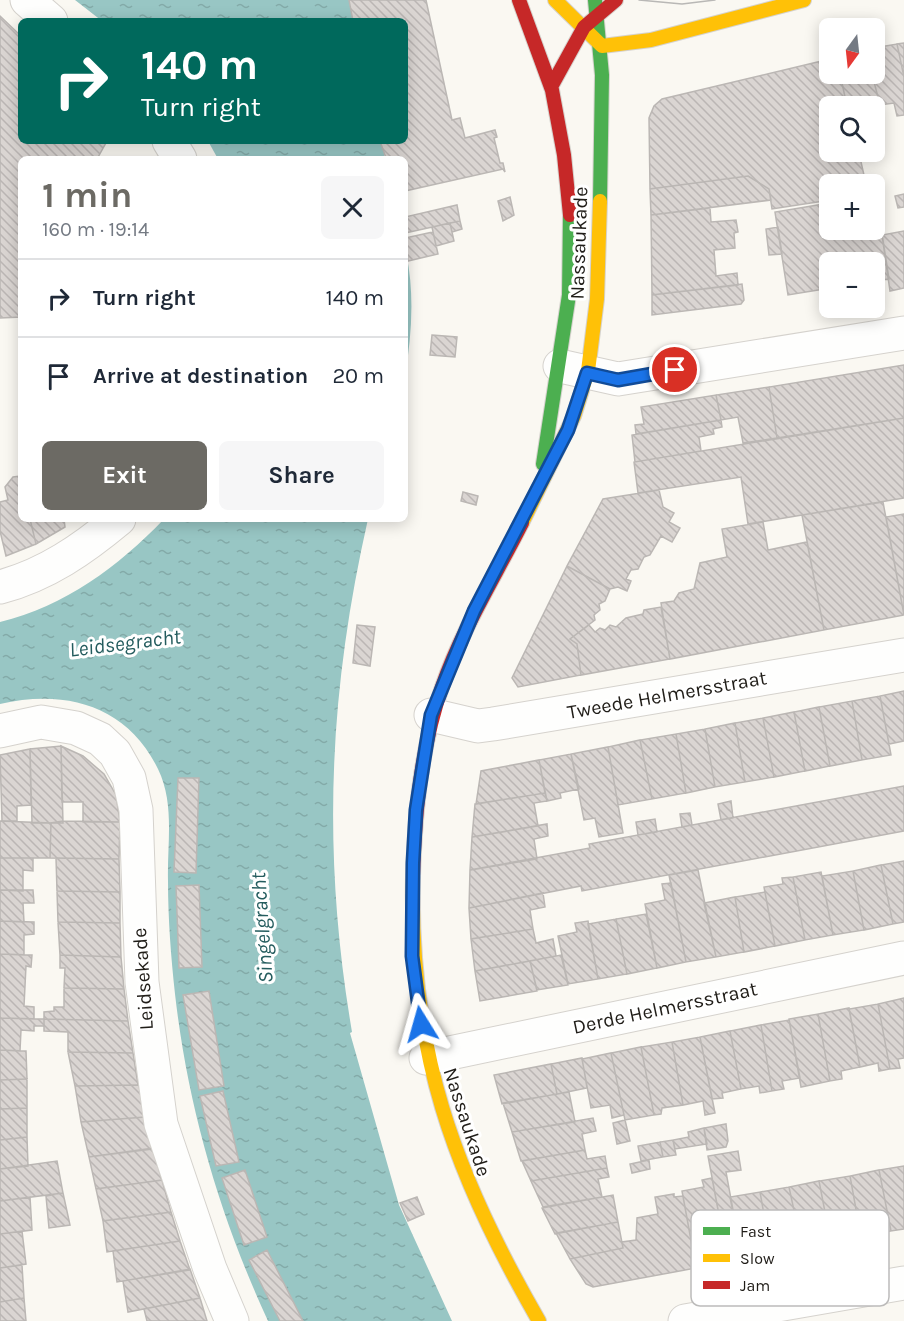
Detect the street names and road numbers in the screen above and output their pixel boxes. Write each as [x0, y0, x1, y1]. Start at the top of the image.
street label: Nassaukade [566, 186, 592, 300]
street label: Tweede Helmersstraat [565, 666, 769, 724]
street label: Leidsekade [128, 927, 158, 1031]
street label: Derde Helmersstraat [570, 977, 760, 1039]
street label: Nassaukade [439, 1065, 495, 1179]

